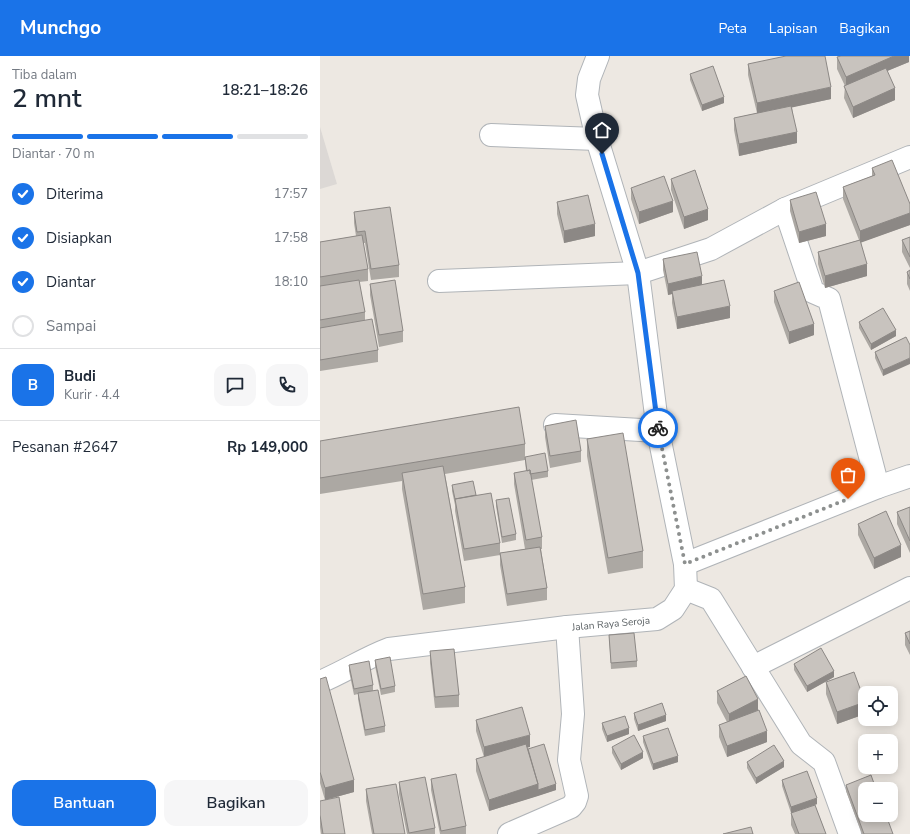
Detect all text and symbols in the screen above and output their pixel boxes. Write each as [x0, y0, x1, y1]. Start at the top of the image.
text: Munchgo [20, 15, 101, 41]
text: Peta [719, 19, 747, 38]
text: Lapisan [769, 19, 817, 38]
text: Bagikan [839, 19, 890, 38]
text: Tiba dalam [12, 66, 77, 84]
text: 18:21–18:26 [221, 80, 308, 100]
text: 2 mnt [12, 81, 81, 116]
pin [585, 113, 619, 154]
icon: home [591, 119, 613, 141]
text: Diantar · 70 m [12, 145, 95, 163]
icon: check [12, 183, 34, 205]
text: Diterima [46, 184, 103, 204]
text: 17:57 [274, 185, 308, 203]
icon: check [12, 227, 34, 249]
text: Disiapkan [46, 228, 112, 248]
text: 17:58 [274, 229, 308, 247]
icon: check [12, 271, 34, 293]
text: Diantar [46, 272, 96, 292]
text: 18:10 [274, 273, 308, 291]
text: Sampai [46, 316, 96, 336]
button: chat [214, 364, 256, 406]
button: phone [266, 364, 308, 406]
text: Budi [64, 366, 96, 386]
text: B [28, 375, 38, 395]
text: Kurir · 4.4 [64, 386, 120, 404]
courier [638, 408, 678, 448]
icon: bike [647, 417, 669, 439]
text: Pesanan #2647 [12, 437, 118, 457]
text: Rp 149,000 [227, 437, 308, 457]
pin [831, 458, 865, 499]
icon: bag [837, 464, 859, 486]
street label: Jalan Raya Seroja [570, 614, 651, 635]
map controls [858, 686, 898, 822]
button: locate [858, 686, 898, 726]
button: + [858, 734, 898, 774]
button: Bantuan [12, 780, 156, 826]
button: Bagikan [164, 780, 308, 826]
button: − [858, 782, 898, 822]

